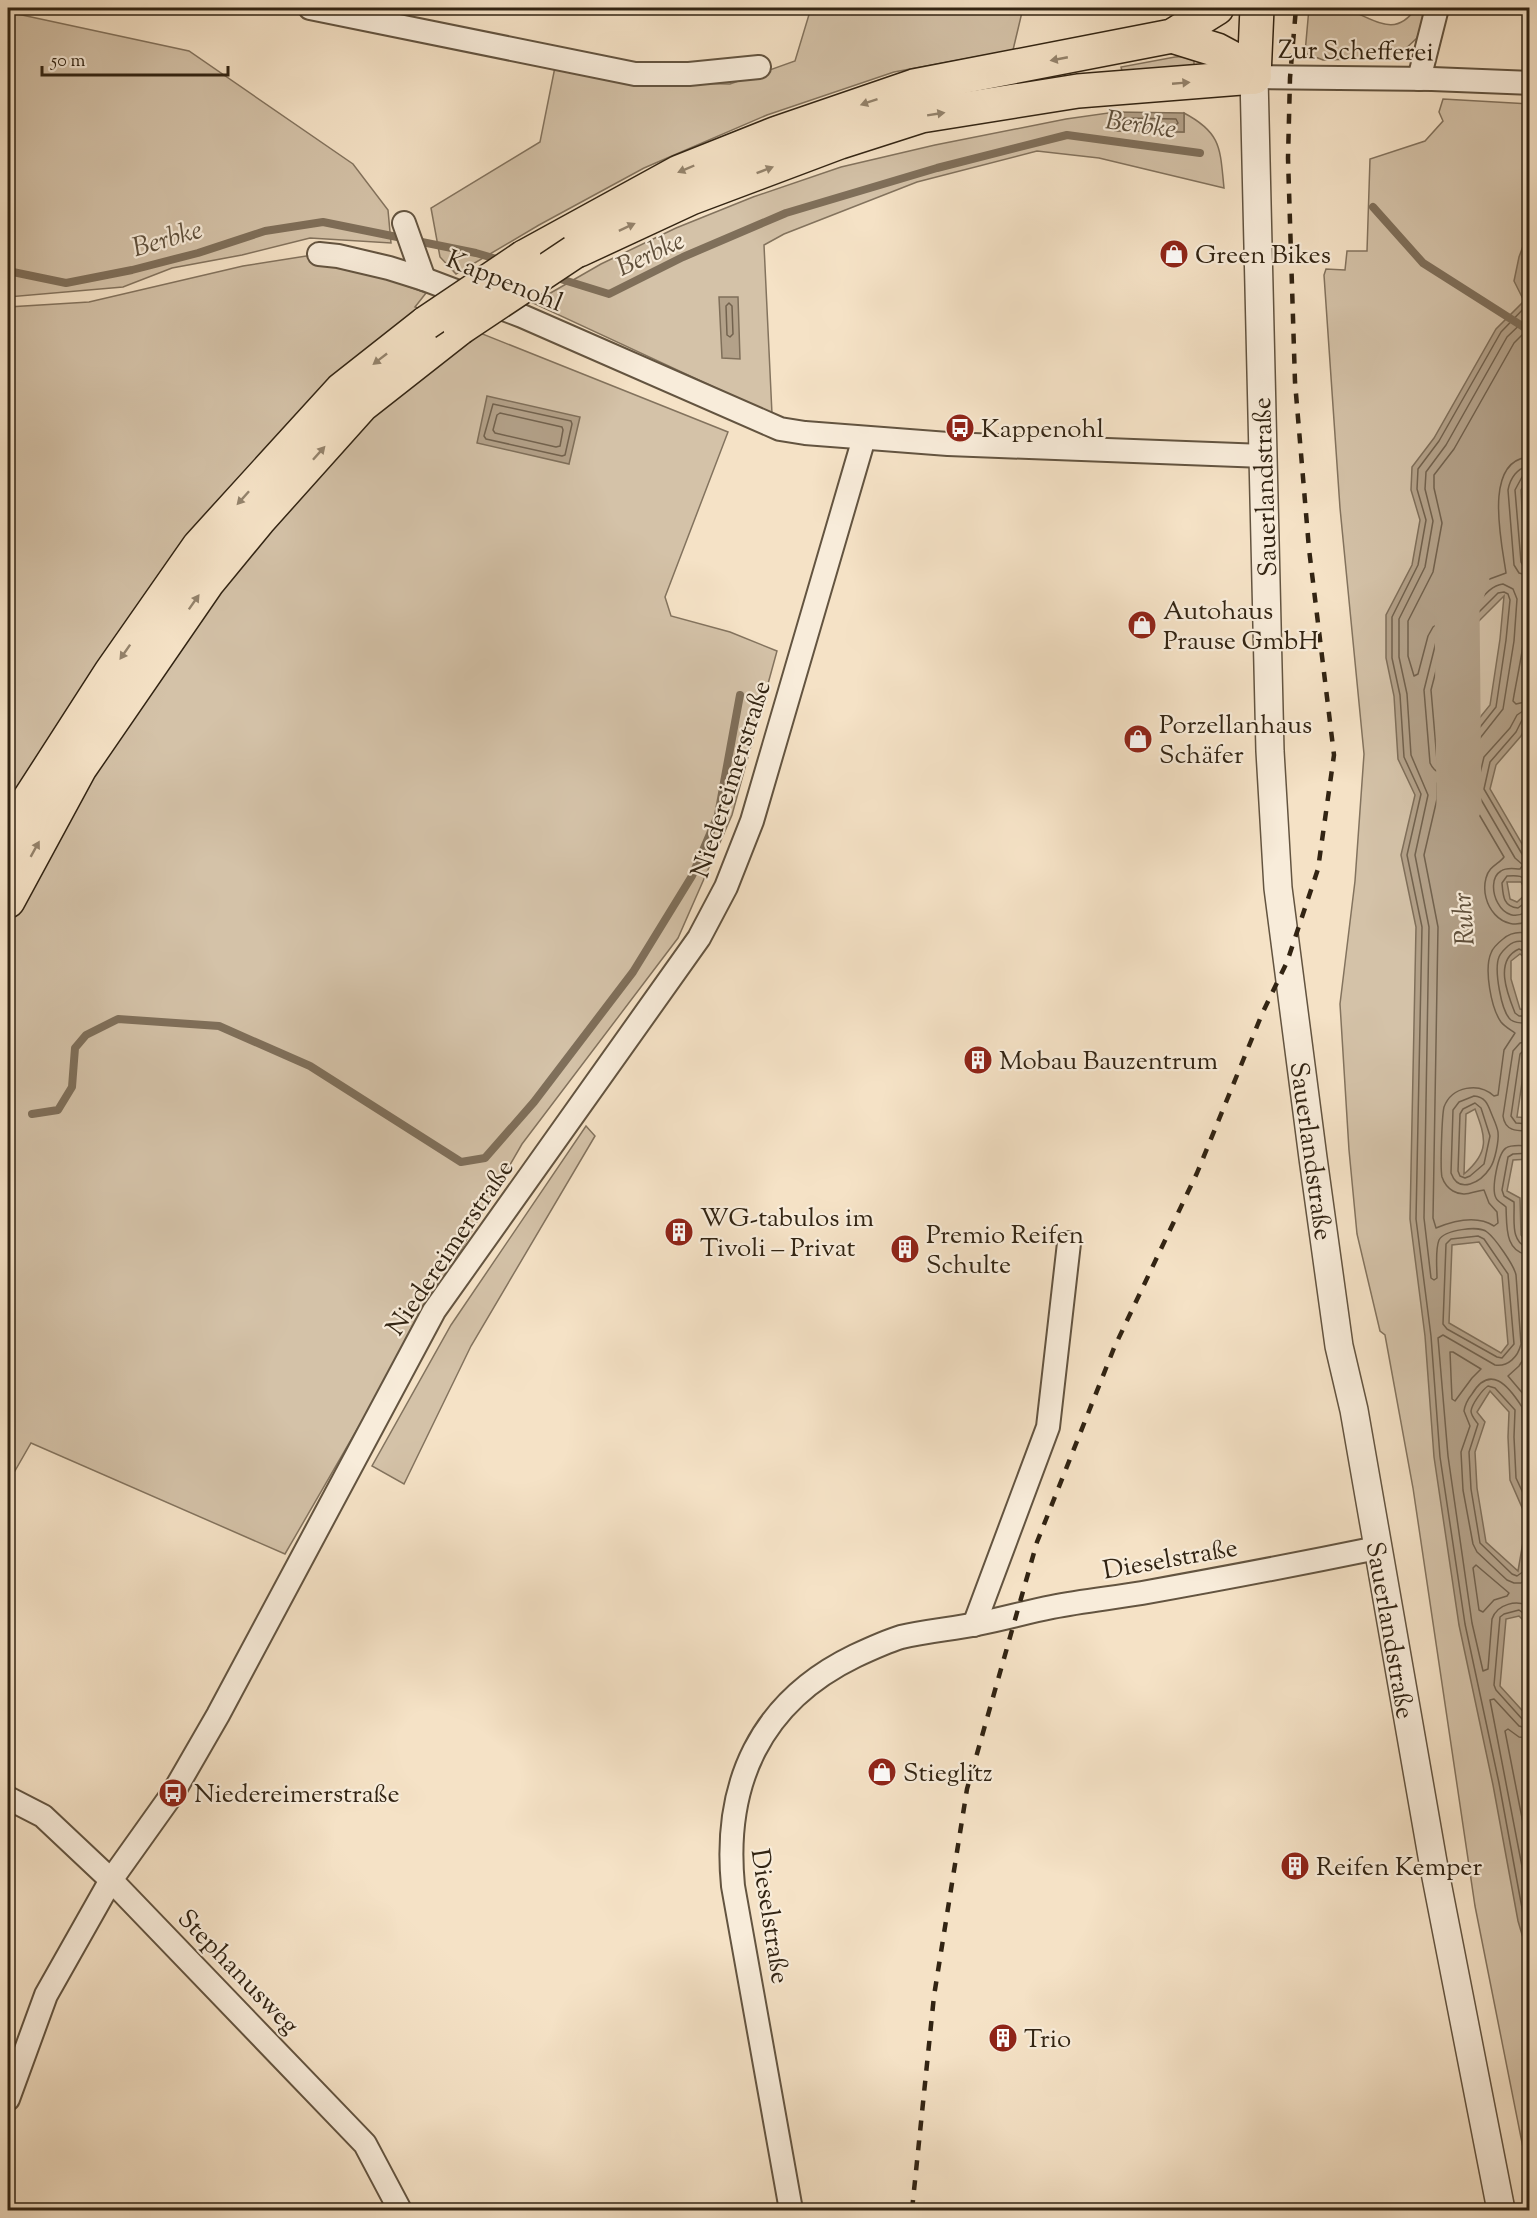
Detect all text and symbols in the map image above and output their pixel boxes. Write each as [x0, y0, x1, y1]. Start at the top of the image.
street label: Zur Schefferei [1278, 33, 1434, 72]
scale bar [42, 39, 228, 77]
text: 50 m [50, 49, 86, 75]
one-way arrow [1049, 55, 1068, 64]
one-way arrow [1171, 78, 1190, 88]
one-way arrow [860, 97, 878, 107]
water label: Berbke [1103, 102, 1179, 151]
one-way arrow [927, 109, 946, 118]
one-way arrow [677, 164, 695, 174]
one-way arrow [756, 165, 774, 174]
water label: Berbke [128, 212, 207, 269]
water label: Berbke [610, 222, 692, 288]
one-way arrow [619, 223, 636, 232]
shop icon: Green Bikes [1158, 238, 1190, 270]
place label: Green Bikes [1195, 238, 1331, 275]
street label: Kappenohl [440, 242, 568, 323]
one-way arrow [372, 353, 388, 366]
street label: Sauerlandstraße [1245, 397, 1288, 577]
bus stop icon: Kappenohl [944, 412, 976, 444]
place label: Kappenohl [981, 412, 1104, 449]
one-way arrow [312, 446, 325, 461]
one-way arrow [236, 490, 250, 505]
place label: Autohaus Prause GmbH [1163, 594, 1319, 661]
one-way arrow [188, 595, 200, 611]
shop icon: Autohaus Prause GmbH [1126, 609, 1158, 641]
one-way arrow [120, 644, 131, 660]
street label: Niedereimerstraße [683, 676, 782, 883]
place label: Porzellanhaus Schäfer [1159, 708, 1312, 775]
shop icon: Porzellanhaus Schäfer [1122, 723, 1154, 755]
one-way arrow [30, 841, 40, 858]
water label: Ruhr [1444, 890, 1487, 947]
building icon: Mobau Bauzentrum [962, 1044, 994, 1076]
place label: Mobau Bauzentrum [999, 1044, 1218, 1081]
street label: Sauerlandstraße [1279, 1060, 1340, 1243]
street label: Niedereimerstraße [378, 1153, 524, 1344]
place label: WG-tabulos im Tivoli – Privat [700, 1201, 874, 1268]
building icon: WG-tabulos im Tivoli – Privat [663, 1216, 695, 1248]
place label: Premio Reifen Schulte [926, 1218, 1084, 1285]
building icon: Premio Reifen Schulte [889, 1233, 921, 1265]
street label: Dieselstraße [1100, 1530, 1241, 1590]
street label: Sauerlandstraße [1355, 1539, 1422, 1722]
shop icon: Stieglitz [866, 1756, 898, 1788]
place label: Stieglitz [903, 1756, 993, 1793]
bus stop icon: Niedereimerstraße [157, 1777, 189, 1809]
place label: Niedereimerstraße [194, 1777, 400, 1814]
street label: Dieselstraße [740, 1846, 797, 1986]
building icon: Reifen Kemper [1279, 1850, 1311, 1882]
place label: Reifen Kemper [1316, 1850, 1482, 1887]
street label: Stephanusweg [168, 1902, 307, 2044]
building icon: Trio [987, 2022, 1019, 2054]
place label: Trio [1024, 2022, 1071, 2059]

